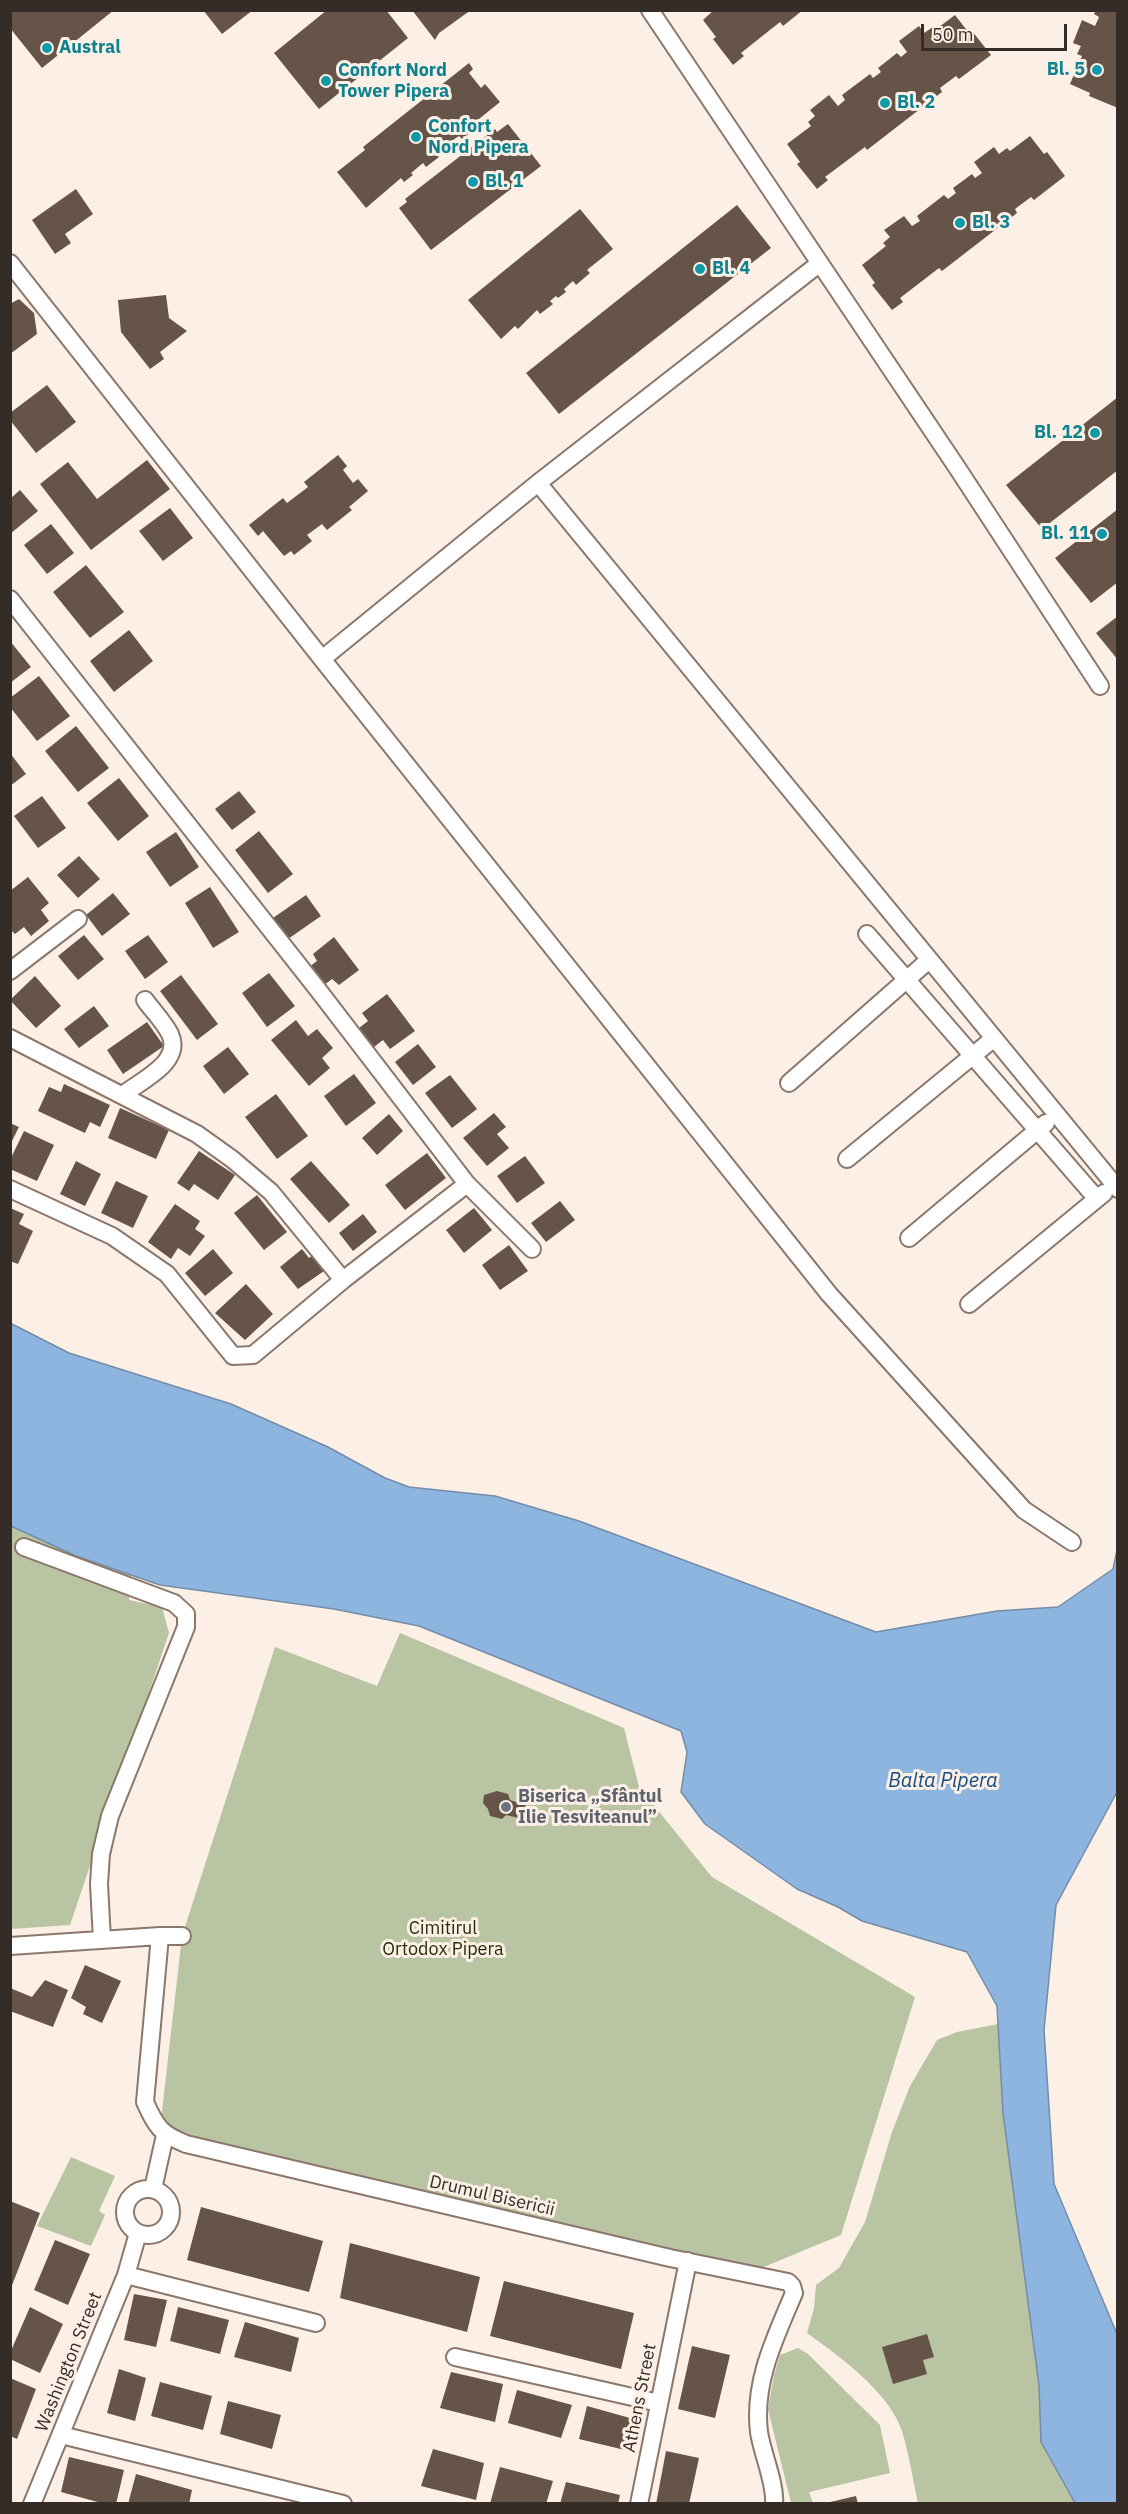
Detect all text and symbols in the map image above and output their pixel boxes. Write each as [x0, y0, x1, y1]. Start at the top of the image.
scale bar [924, 12, 1070, 50]
text: 50 m [932, 23, 974, 46]
place label: Austral [59, 37, 121, 59]
marker: Austral [40, 41, 54, 55]
place label: Bl. 5 [1047, 59, 1085, 81]
place label: Confort Nord Tower Pipera [338, 60, 449, 103]
marker: Bl. 5 [1090, 63, 1104, 77]
marker: Confort Nord Tower Pipera [319, 74, 333, 88]
place label: Bl. 2 [897, 92, 935, 114]
marker: Bl. 2 [878, 96, 892, 110]
place label: Confort Nord Pipera [428, 116, 529, 158]
marker: Confort Nord Pipera [409, 130, 423, 144]
place label: Bl. 1 [485, 171, 523, 193]
marker: Bl. 1 [466, 175, 480, 189]
place label: Bl. 3 [972, 212, 1010, 234]
marker: Bl. 3 [953, 216, 967, 230]
place label: Bl. 4 [712, 258, 750, 280]
marker: Bl. 4 [693, 262, 707, 276]
place label: Bl. 12 [1034, 422, 1083, 444]
marker: Bl. 12 [1088, 426, 1102, 440]
place label: Bl. 11 [1041, 523, 1090, 545]
marker: Bl. 11 [1095, 527, 1109, 541]
water label: Balta Pipera [888, 1769, 998, 1793]
place label: Biserica „Sfântul Ilie Tesviteanul” [518, 1786, 662, 1828]
marker: Biserica „Sfântul Ilie Tesviteanul” [499, 1800, 513, 1814]
park label: Cimitirul Ortodox Pipera [382, 1918, 504, 1960]
street label: Drumul Bisericii [427, 2171, 557, 2221]
street label: Washington Street [31, 2289, 107, 2435]
street label: Athens Street [619, 2342, 661, 2454]

